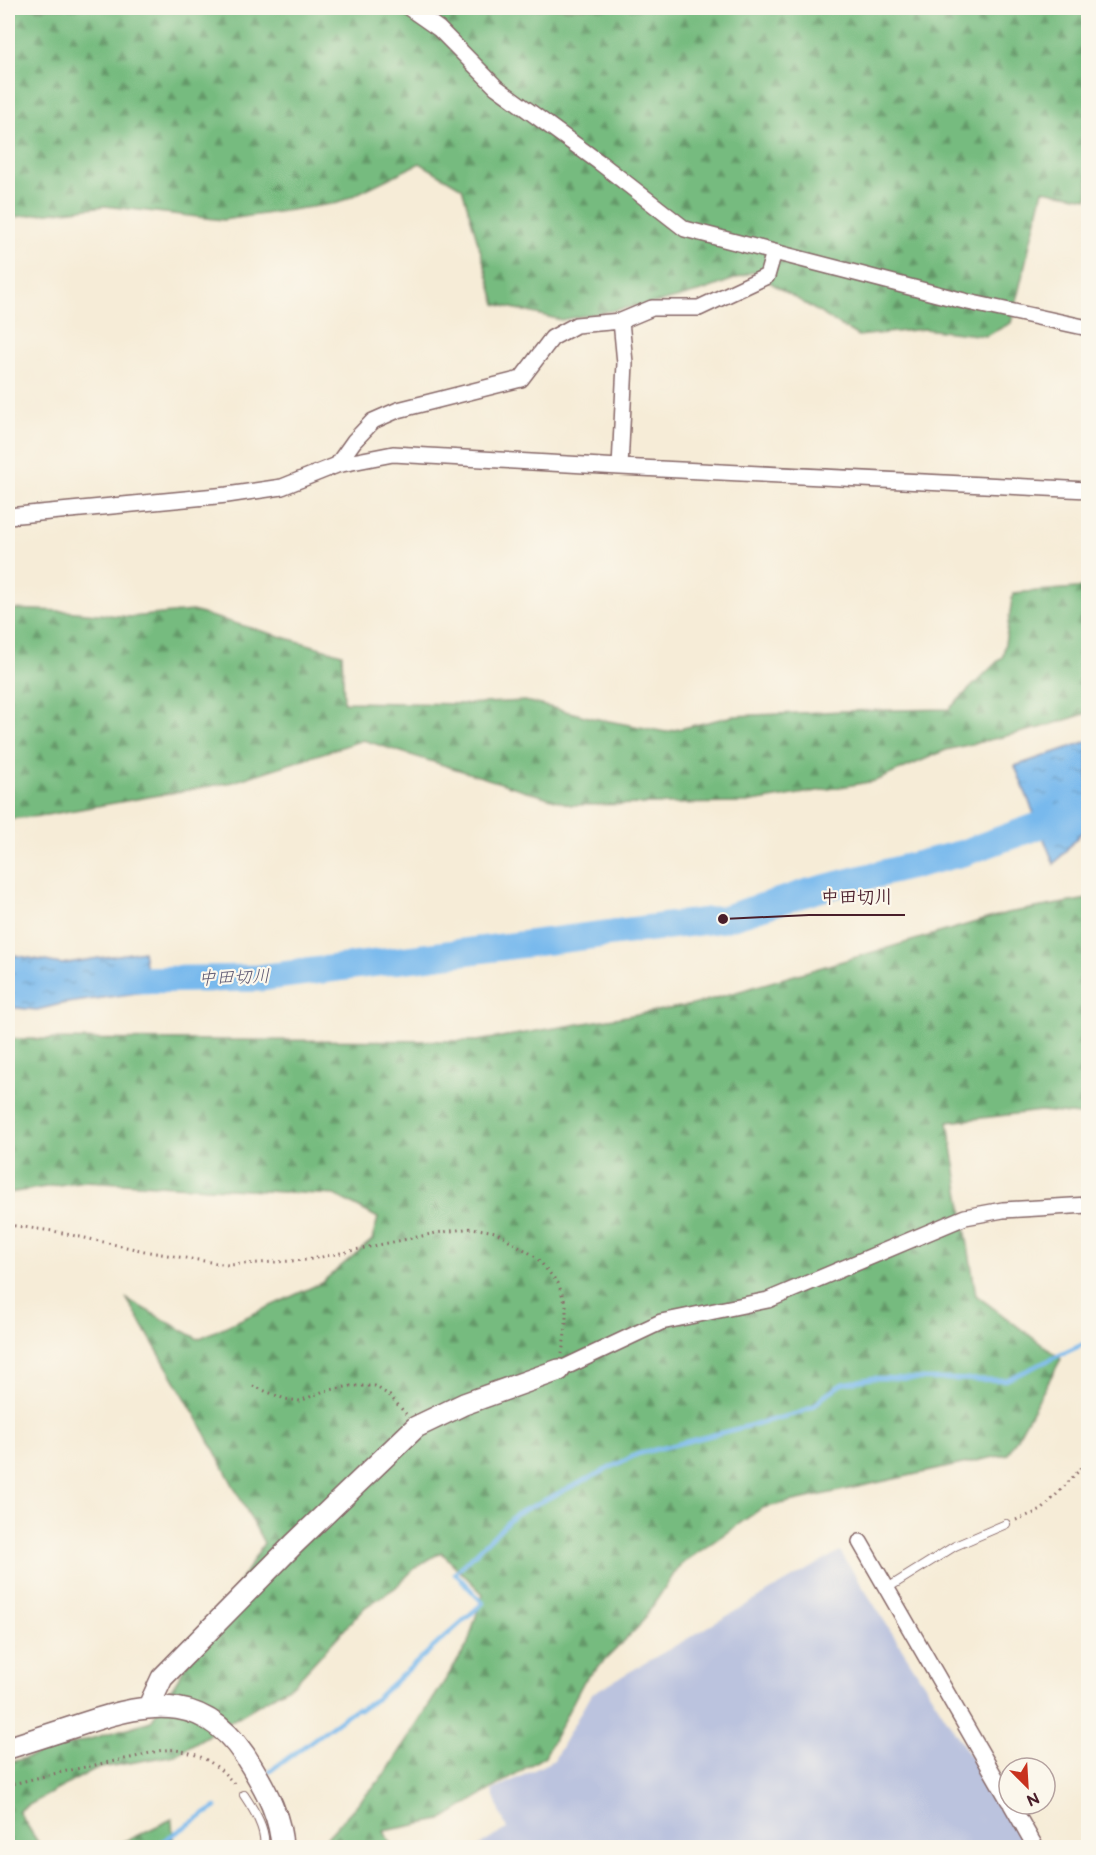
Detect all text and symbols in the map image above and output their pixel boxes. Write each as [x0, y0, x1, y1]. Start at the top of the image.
callout: 中田切川 [809, 879, 905, 915]
text: 中田切川 [821, 887, 893, 908]
water label: 中田切川 [198, 966, 270, 989]
north arrow [997, 1756, 1057, 1816]
text: N [1023, 1787, 1042, 1809]

